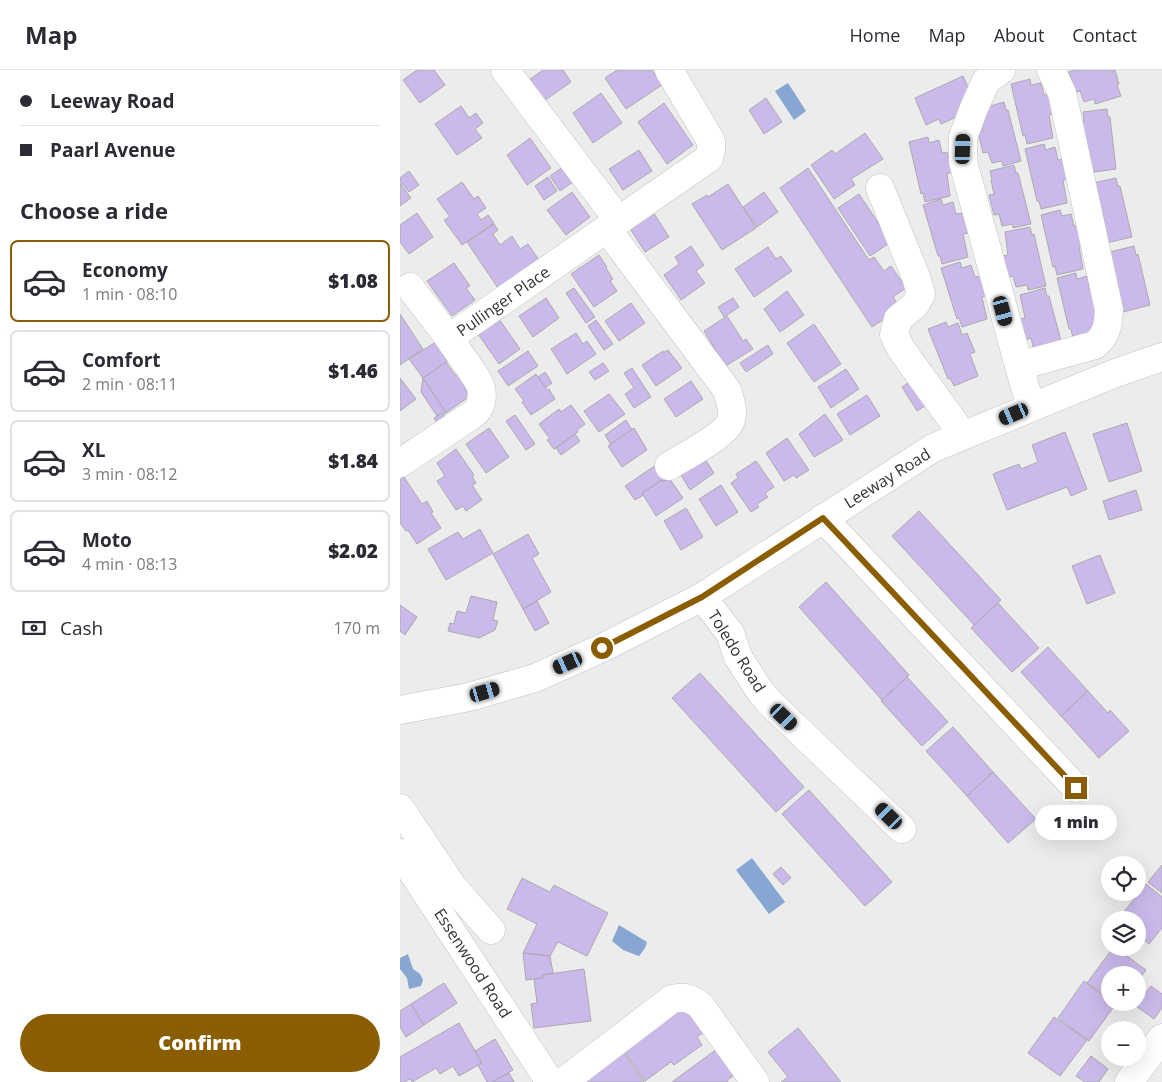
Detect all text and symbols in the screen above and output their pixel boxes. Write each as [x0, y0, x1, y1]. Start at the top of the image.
text: Map [25, 18, 77, 51]
text: Home [850, 23, 900, 47]
text: Map [928, 23, 966, 47]
text: About [994, 23, 1044, 47]
text: Contact [1072, 23, 1137, 47]
text: Leeway Road [50, 88, 174, 114]
car [954, 134, 971, 164]
text: Paarl Avenue [50, 137, 176, 163]
text: Choose a ride [20, 195, 168, 225]
text: Economy [82, 257, 168, 283]
icon: car [22, 259, 67, 304]
street label: Pullinger Place [452, 261, 554, 341]
text: $1.08 [328, 268, 378, 294]
text: 1 min · 08:10 [82, 283, 177, 305]
car [991, 295, 1014, 327]
text: Comfort [82, 347, 161, 373]
icon: car [22, 349, 67, 394]
text: $1.46 [328, 358, 378, 384]
text: 2 min · 08:11 [82, 373, 177, 395]
car [997, 401, 1030, 427]
text: XL [82, 437, 105, 463]
icon: car [22, 439, 67, 484]
street label: Leeway Road [840, 443, 934, 513]
text: $1.84 [328, 448, 378, 474]
text: 3 min · 08:12 [82, 463, 177, 485]
text: Moto [82, 527, 132, 553]
icon: car [22, 529, 67, 574]
text: $2.02 [328, 538, 378, 564]
text: 4 min · 08:13 [82, 553, 177, 575]
street label: Toledo Road [703, 606, 771, 696]
icon: cash [20, 614, 48, 642]
text: Cash [60, 615, 103, 641]
text: 170 m [334, 617, 380, 639]
route start [591, 637, 613, 659]
car [551, 650, 584, 676]
car [468, 681, 501, 703]
car [768, 701, 800, 733]
route end [1065, 777, 1087, 799]
car [873, 800, 905, 832]
callout: 1 min [1035, 806, 1117, 840]
text: 1 min [1053, 811, 1099, 833]
map controls [1101, 856, 1146, 1066]
button: locate [1101, 856, 1146, 901]
street label: Essenwood Road [429, 904, 517, 1022]
button: layers [1101, 911, 1146, 956]
button: + [1101, 966, 1146, 1011]
button: Confirm [20, 1014, 380, 1072]
button: − [1101, 1021, 1146, 1066]

